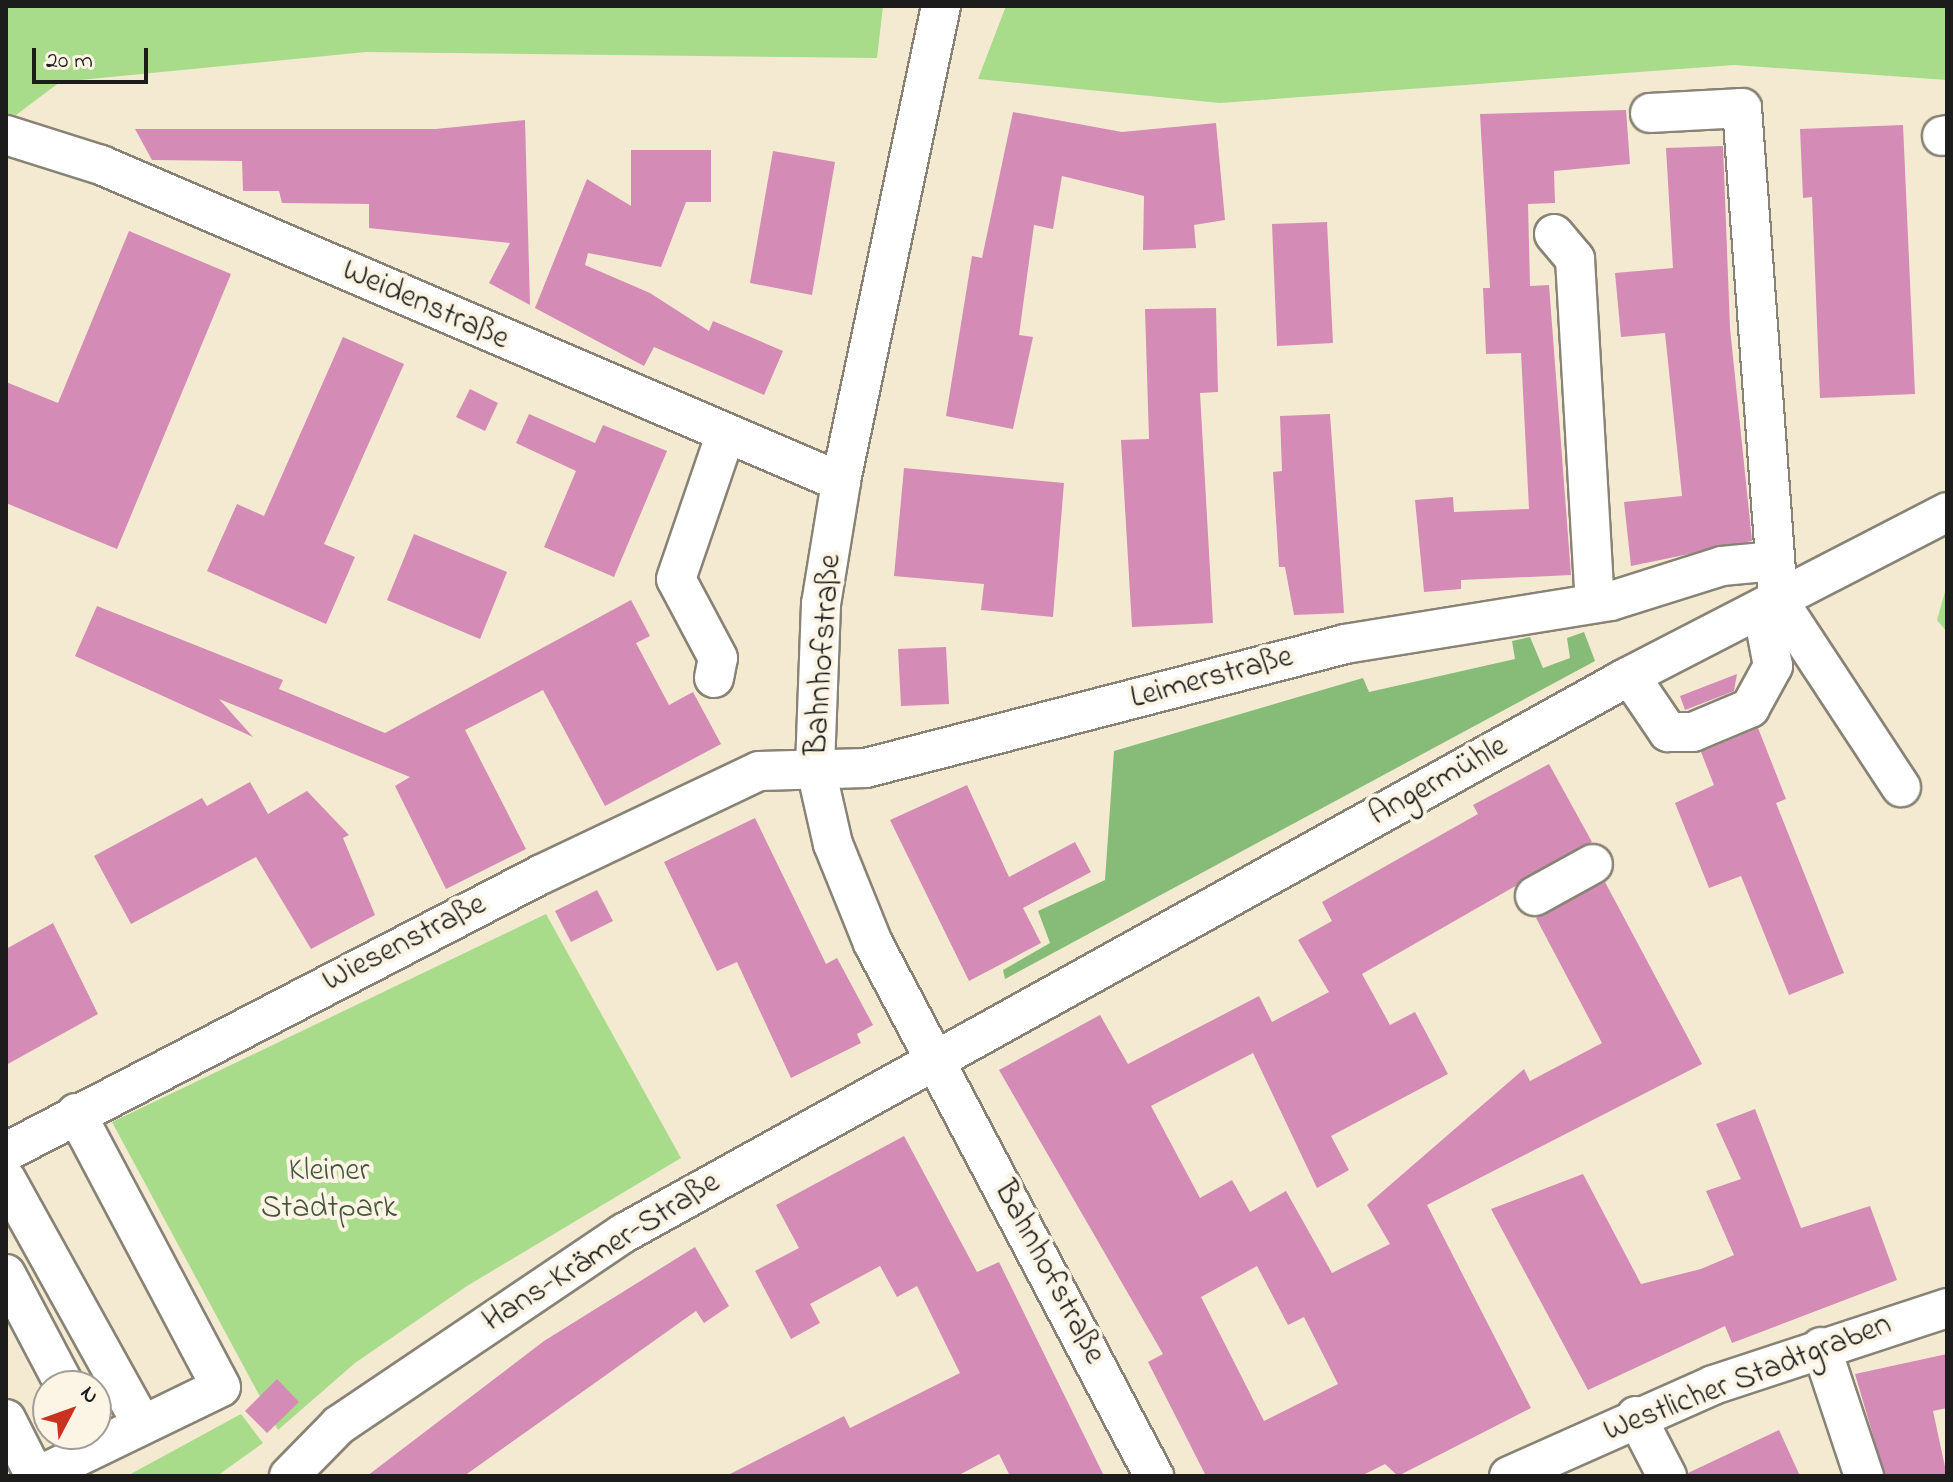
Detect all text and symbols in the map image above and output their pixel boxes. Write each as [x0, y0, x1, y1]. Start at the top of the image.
scale bar [36, 32, 152, 82]
text: 20 m [46, 44, 93, 79]
street label: Weidenstraße [336, 252, 514, 360]
street label: Bahnhofstraße [799, 553, 851, 757]
street label: Leimerstraße [1127, 639, 1297, 719]
street label: Angermühle [1363, 728, 1515, 836]
street label: Wiesenstraße [317, 886, 493, 1002]
park label: Kleiner Stadtpark [261, 1154, 397, 1229]
street label: Hans-Krämer-Straße [476, 1165, 728, 1341]
street label: Bahnhofstraße [984, 1175, 1112, 1371]
street label: Westlicher Stadtgraben [1599, 1306, 1897, 1452]
north arrow [32, 1370, 112, 1450]
text: N [72, 1379, 106, 1412]

